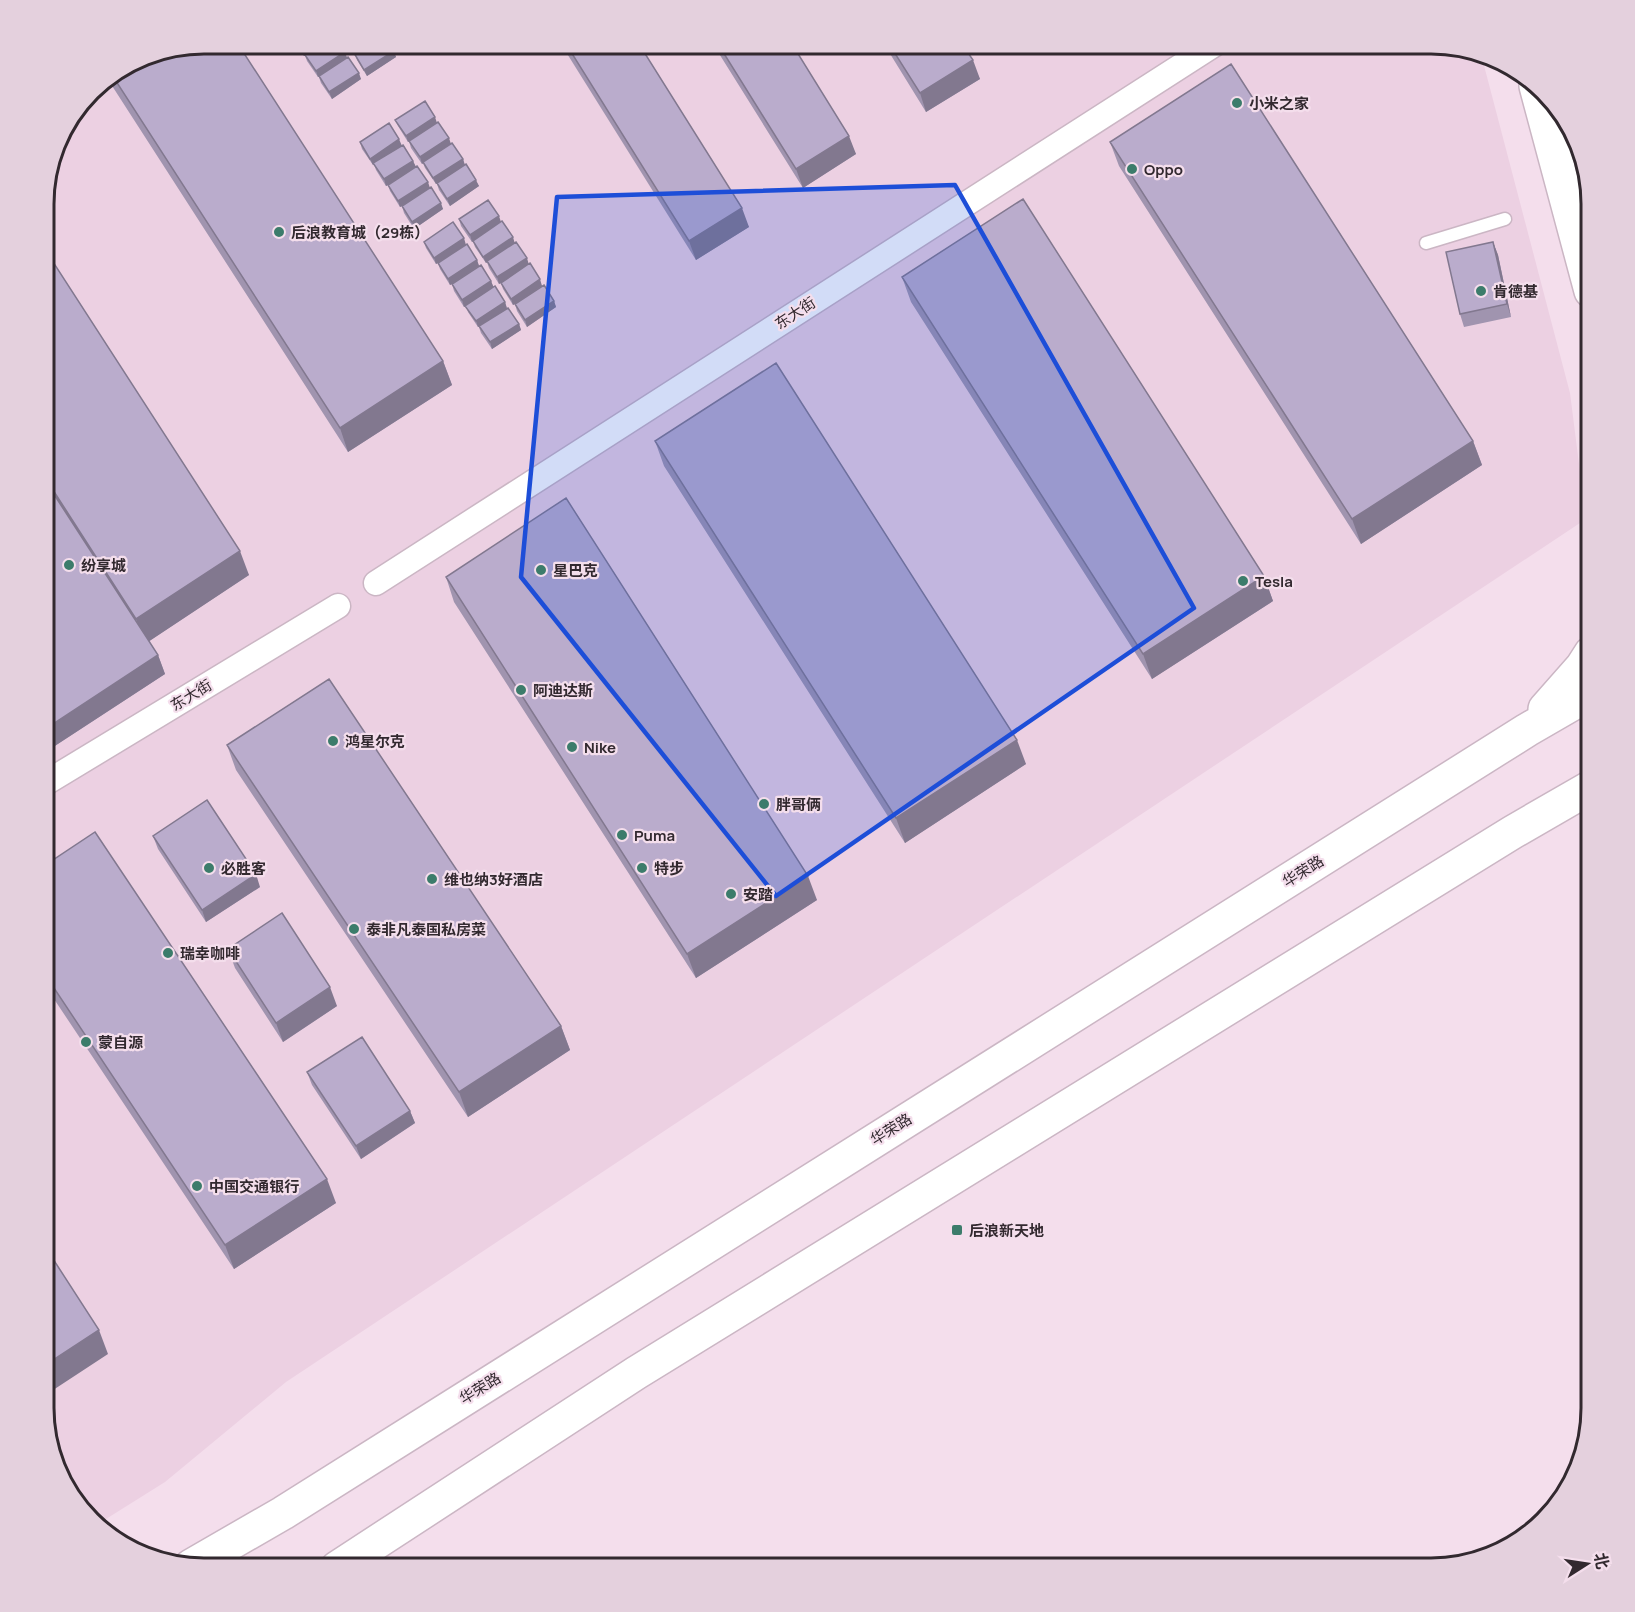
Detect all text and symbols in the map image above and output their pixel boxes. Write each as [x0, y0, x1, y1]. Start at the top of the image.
place label: 小米之家 [1249, 93, 1309, 114]
marker: 小米之家 [1230, 96, 1244, 110]
place label: Oppo [1144, 159, 1183, 180]
marker: Oppo [1125, 162, 1139, 176]
place label: 后浪教育城（29栋） [291, 222, 429, 243]
marker: 后浪教育城（29栋） [272, 225, 286, 239]
place label: 肯德基 [1493, 281, 1538, 302]
marker: 肯德基 [1474, 284, 1488, 298]
street label: 东大街 [770, 292, 820, 334]
place label: 纷享城 [81, 555, 126, 576]
marker: 纷享城 [62, 558, 76, 572]
place label: 星巴克 [553, 560, 598, 581]
marker: 星巴克 [534, 563, 548, 577]
place label: Tesla [1255, 571, 1293, 592]
marker: Tesla [1236, 574, 1250, 588]
street label: 东大街 [166, 674, 216, 716]
place label: 阿迪达斯 [533, 680, 593, 701]
marker: 阿迪达斯 [514, 683, 528, 697]
place label: 鸿星尔克 [345, 731, 405, 752]
marker: 鸿星尔克 [326, 734, 340, 748]
place label: Nike [584, 737, 616, 758]
marker: Nike [565, 740, 579, 754]
place label: 胖哥俩 [776, 794, 821, 815]
marker: 胖哥俩 [757, 797, 771, 811]
place label: Puma [634, 825, 675, 846]
marker: Puma [615, 828, 629, 842]
street label: 华荣路 [1278, 850, 1328, 892]
place label: 必胜客 [221, 858, 266, 879]
place label: 特步 [654, 858, 684, 879]
marker: 必胜客 [202, 861, 216, 875]
marker: 特步 [635, 861, 649, 875]
place label: 维也纳3好酒店 [444, 869, 543, 890]
marker: 维也纳3好酒店 [425, 872, 439, 886]
place label: 安踏 [743, 884, 773, 905]
marker: 安踏 [724, 887, 738, 901]
place label: 泰非凡泰国私房菜 [366, 919, 486, 940]
marker: 泰非凡泰国私房菜 [347, 922, 361, 936]
place label: 瑞幸咖啡 [180, 943, 240, 964]
marker: 瑞幸咖啡 [161, 946, 175, 960]
place label: 蒙自源 [98, 1032, 143, 1053]
marker: 蒙自源 [79, 1035, 93, 1049]
street label: 华荣路 [866, 1108, 916, 1150]
place label: 中国交通银行 [209, 1176, 299, 1197]
marker: 中国交通银行 [190, 1179, 204, 1193]
place label: 后浪新天地 [969, 1220, 1044, 1241]
marker: 后浪新天地 [950, 1223, 964, 1237]
street label: 华荣路 [455, 1367, 505, 1409]
north arrow [1557, 1534, 1617, 1594]
text: 北 [1589, 1551, 1614, 1571]

